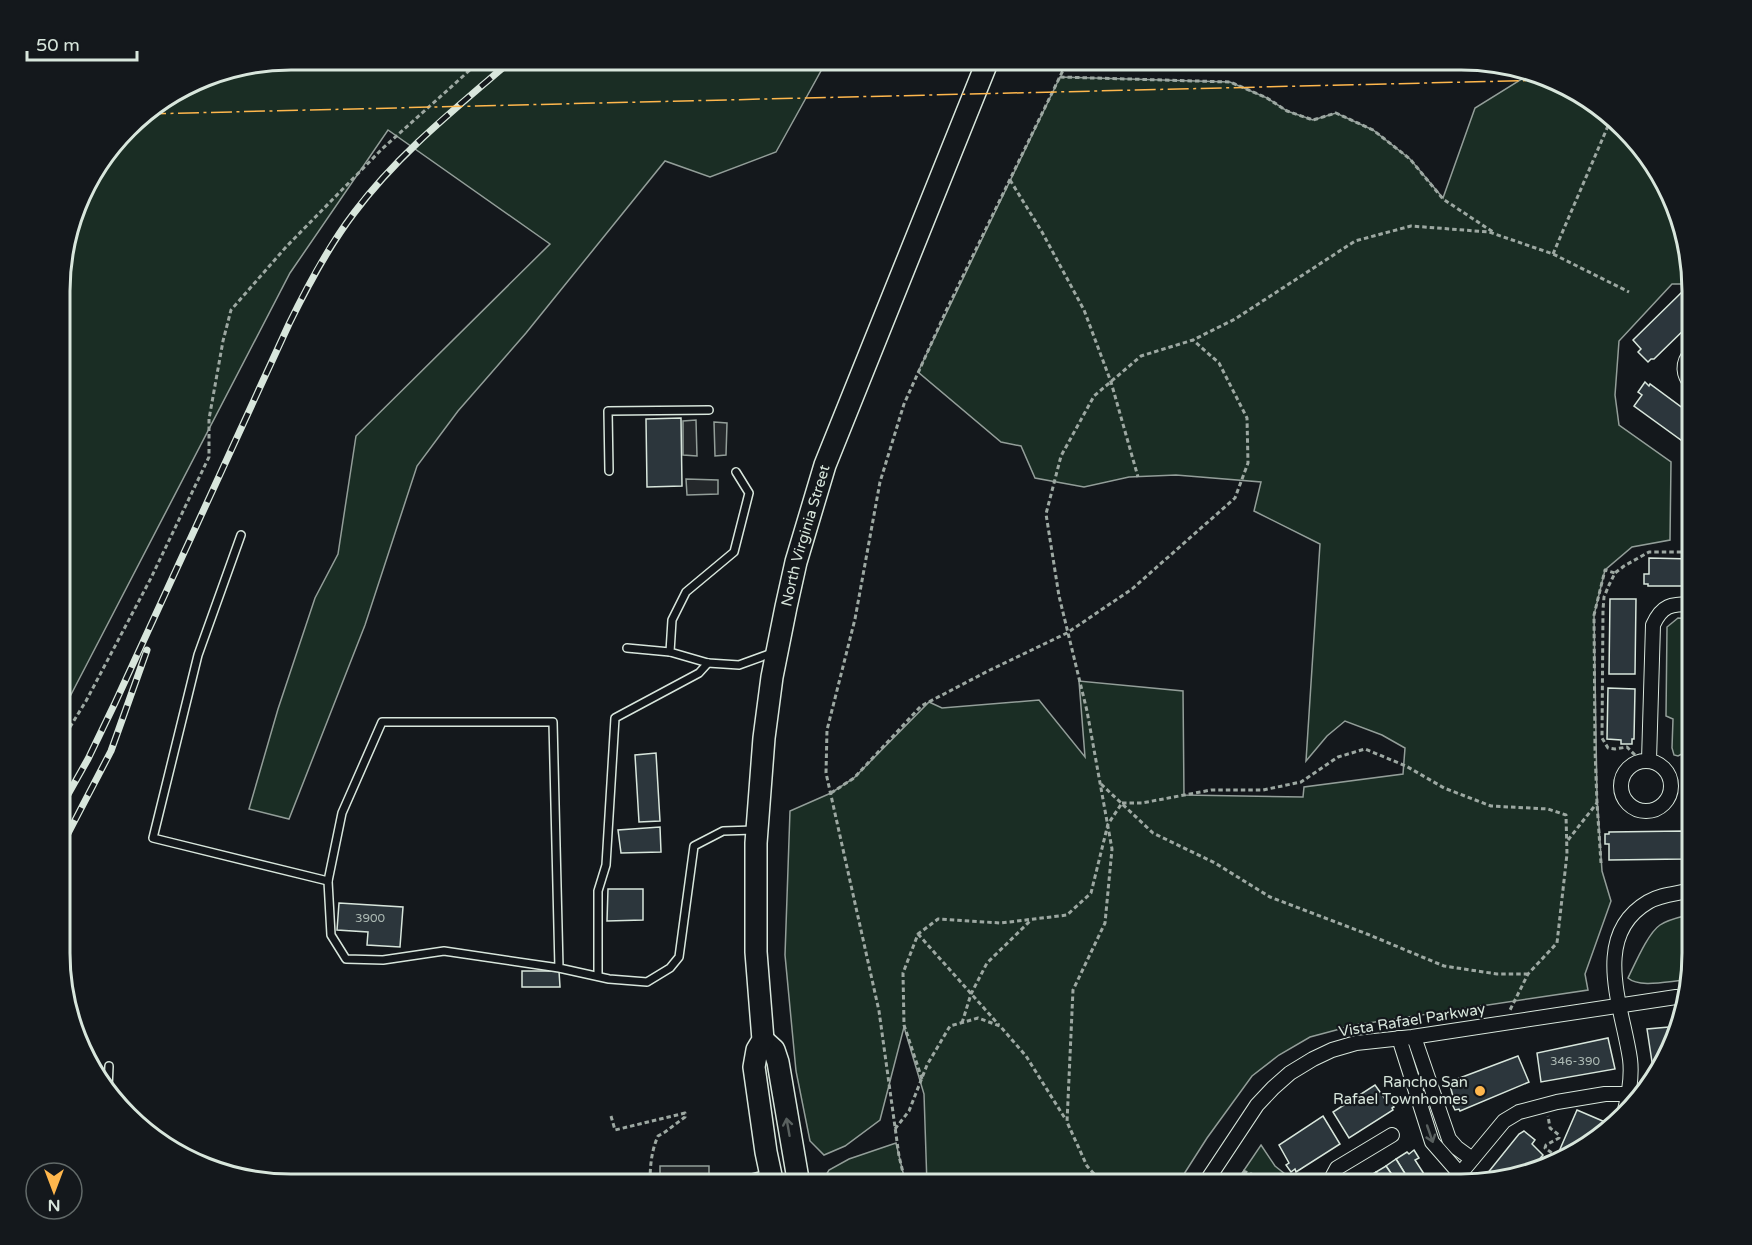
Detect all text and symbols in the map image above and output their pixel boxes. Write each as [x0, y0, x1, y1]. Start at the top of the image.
scale bar [27, 24, 136, 62]
text: 50 m [36, 34, 80, 56]
street label: North Virginia Street [777, 462, 834, 608]
house number: 3900 [355, 911, 386, 925]
street label: Vista Rafael Parkway [1337, 1000, 1487, 1040]
house number: 346-390 [1550, 1054, 1601, 1068]
place label: Rancho San Rafael Townhomes [1333, 1073, 1468, 1108]
marker: Rancho San Rafael Townhomes [1473, 1084, 1487, 1098]
one-way arrow [783, 1118, 794, 1138]
one-way arrow [1425, 1124, 1436, 1143]
north arrow [24, 1161, 84, 1221]
text: N [48, 1195, 60, 1215]

